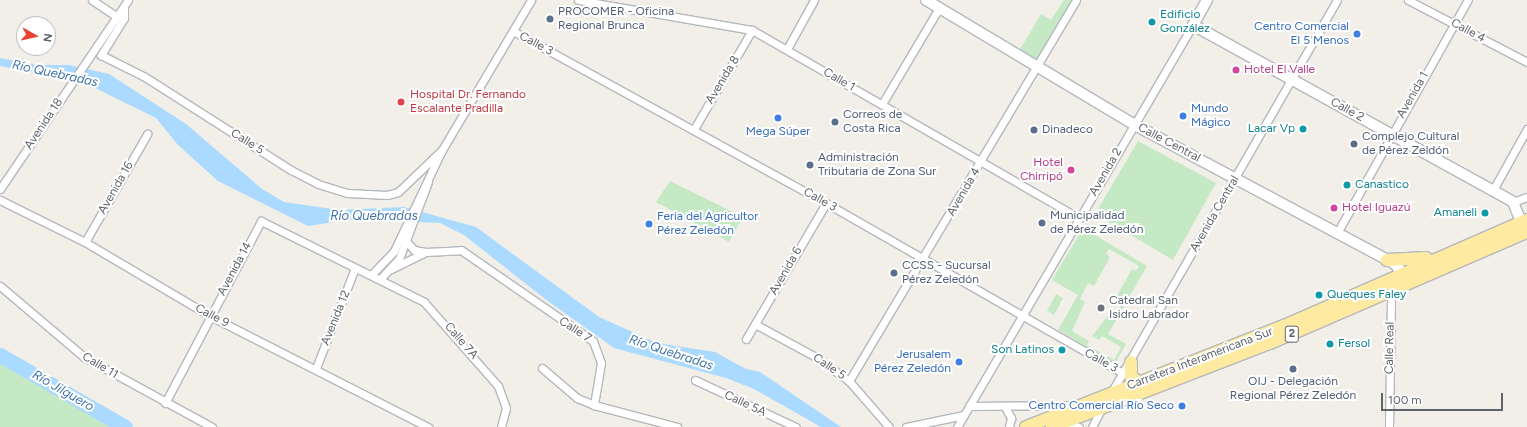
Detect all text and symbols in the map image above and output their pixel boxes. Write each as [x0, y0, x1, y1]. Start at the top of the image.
place label: PROCOMER - Oficina Regional Brunca [558, 5, 674, 33]
place label: Edificio González [1160, 8, 1210, 36]
marker: PROCOMER - Oficina Regional Brunca [545, 14, 555, 24]
north arrow [16, 16, 56, 56]
street label: Calle 4 [1448, 16, 1488, 46]
marker: Edificio González [1147, 17, 1157, 27]
place label: Centro Comercial El 5 Menos [1254, 20, 1349, 48]
street label: Calle 3 [517, 29, 555, 59]
marker: Centro Comercial El 5 Menos [1352, 29, 1362, 39]
text: N [40, 32, 54, 43]
street label: Avenida 8 [703, 53, 743, 107]
water label: Río Quebradas [11, 57, 99, 91]
place label: Hotel El Valle [1244, 63, 1315, 77]
street label: Calle 1 [820, 65, 858, 95]
marker: Hotel El Valle [1231, 65, 1241, 75]
street label: Avenida 1 [1394, 69, 1432, 121]
place label: Hospital Dr. Fernando Escalante Pradilla [410, 88, 526, 116]
street label: Calle 2 [1328, 95, 1366, 125]
street label: Avenida 18 [22, 96, 66, 152]
marker: Hospital Dr. Fernando Escalante Pradilla [395, 96, 407, 108]
place label: Mundo Mágico [1191, 102, 1231, 130]
place label: Correos de Costa Rica [843, 108, 902, 136]
marker: Mundo Mágico [1178, 111, 1188, 121]
marker: Mega Súper [773, 113, 783, 123]
marker: Correos de Costa Rica [830, 117, 840, 127]
street label: Calle Central [1135, 120, 1203, 166]
place label: Lacar Vp [1248, 122, 1295, 136]
place label: Dinadeco [1042, 123, 1093, 137]
marker: Lacar Vp [1298, 124, 1308, 134]
place label: Mega Súper [746, 125, 810, 139]
marker: Dinadeco [1029, 125, 1039, 135]
street label: Calle 5 [228, 126, 266, 158]
place label: Complejo Cultural de Pérez Zeldón [1362, 130, 1459, 158]
marker: Complejo Cultural de Pérez Zeldón [1349, 139, 1359, 149]
street label: Avenida 2 [1087, 145, 1125, 199]
place label: Administración Tributaria de Zona Sur [818, 151, 936, 179]
place label: Hotel Chirripó [1020, 156, 1063, 184]
street label: Avenida 16 [95, 159, 137, 217]
marker: Administración Tributaria de Zona Sur [805, 160, 815, 170]
street label: Avenida 4 [944, 165, 984, 219]
marker: Hotel Chirripó [1066, 165, 1076, 175]
street label: Avenida Central [1187, 173, 1243, 255]
place label: Canastico [1355, 178, 1409, 192]
marker: Canastico [1342, 180, 1352, 190]
street label: Calle 3 [801, 185, 839, 215]
place label: Hotel Iguazú [1342, 201, 1410, 215]
marker: Hotel Iguazú [1329, 203, 1339, 213]
place label: Amaneli [1434, 206, 1477, 220]
water label: Río Quebradas [330, 208, 418, 224]
marker: Amaneli [1480, 208, 1490, 218]
place label: Municipalidad de Pérez Zeledón [1050, 209, 1144, 237]
place label: Feria del Agricultor Pérez Zeledón [657, 210, 758, 238]
marker: Municipalidad de Pérez Zeledón [1037, 218, 1047, 228]
marker: Feria del Agricultor Pérez Zeledón [644, 219, 654, 229]
street label: Avenida 14 [215, 240, 255, 298]
street label: Avenida 6 [767, 244, 805, 298]
place label: CCSS - Sucursal Pérez Zeledón [902, 259, 991, 287]
marker: CCSS - Sucursal Pérez Zeledón [889, 268, 899, 278]
street label: Avenida 12 [318, 288, 354, 348]
place label: Queques Faley [1327, 288, 1406, 302]
marker: Queques Faley [1314, 290, 1324, 300]
place label: Catedral San Isidro Labrador [1109, 294, 1189, 322]
street label: Calle 9 [193, 301, 231, 331]
marker: Catedral San Isidro Labrador [1096, 303, 1106, 313]
street label: Calle 7 [556, 314, 594, 346]
street label: Calle 7A [441, 320, 481, 362]
street label: Calle Real [1382, 322, 1398, 374]
street label: Carretera Interamericana Sur [1125, 325, 1275, 393]
road number: 2 [1284, 325, 1300, 343]
water label: Río Quebradas [627, 332, 715, 374]
place label: Fersol [1338, 337, 1370, 351]
marker: Fersol [1325, 339, 1335, 349]
place label: Son Latinos [991, 343, 1054, 357]
marker: Son Latinos [1057, 345, 1067, 355]
street label: Calle 3 [1082, 346, 1120, 376]
place label: Jerusalem Pérez Zeledón [874, 348, 951, 376]
street label: Calle 11 [79, 350, 121, 382]
street label: Calle 5 [810, 351, 848, 383]
marker: Jerusalem Pérez Zeledón [954, 357, 964, 367]
marker: OIJ - Delegación Regional Pérez Zeledón [1288, 364, 1298, 374]
water label: Río Jilguero [29, 367, 97, 415]
place label: OIJ - Delegación Regional Pérez Zeledón [1230, 375, 1356, 403]
scale bar [1383, 385, 1505, 411]
street label: Calle 5A [722, 388, 768, 420]
text: 100 m [1388, 393, 1422, 407]
place label: Centro Comercial Río Seco [1029, 399, 1174, 413]
marker: Centro Comercial Río Seco [1177, 401, 1187, 411]

